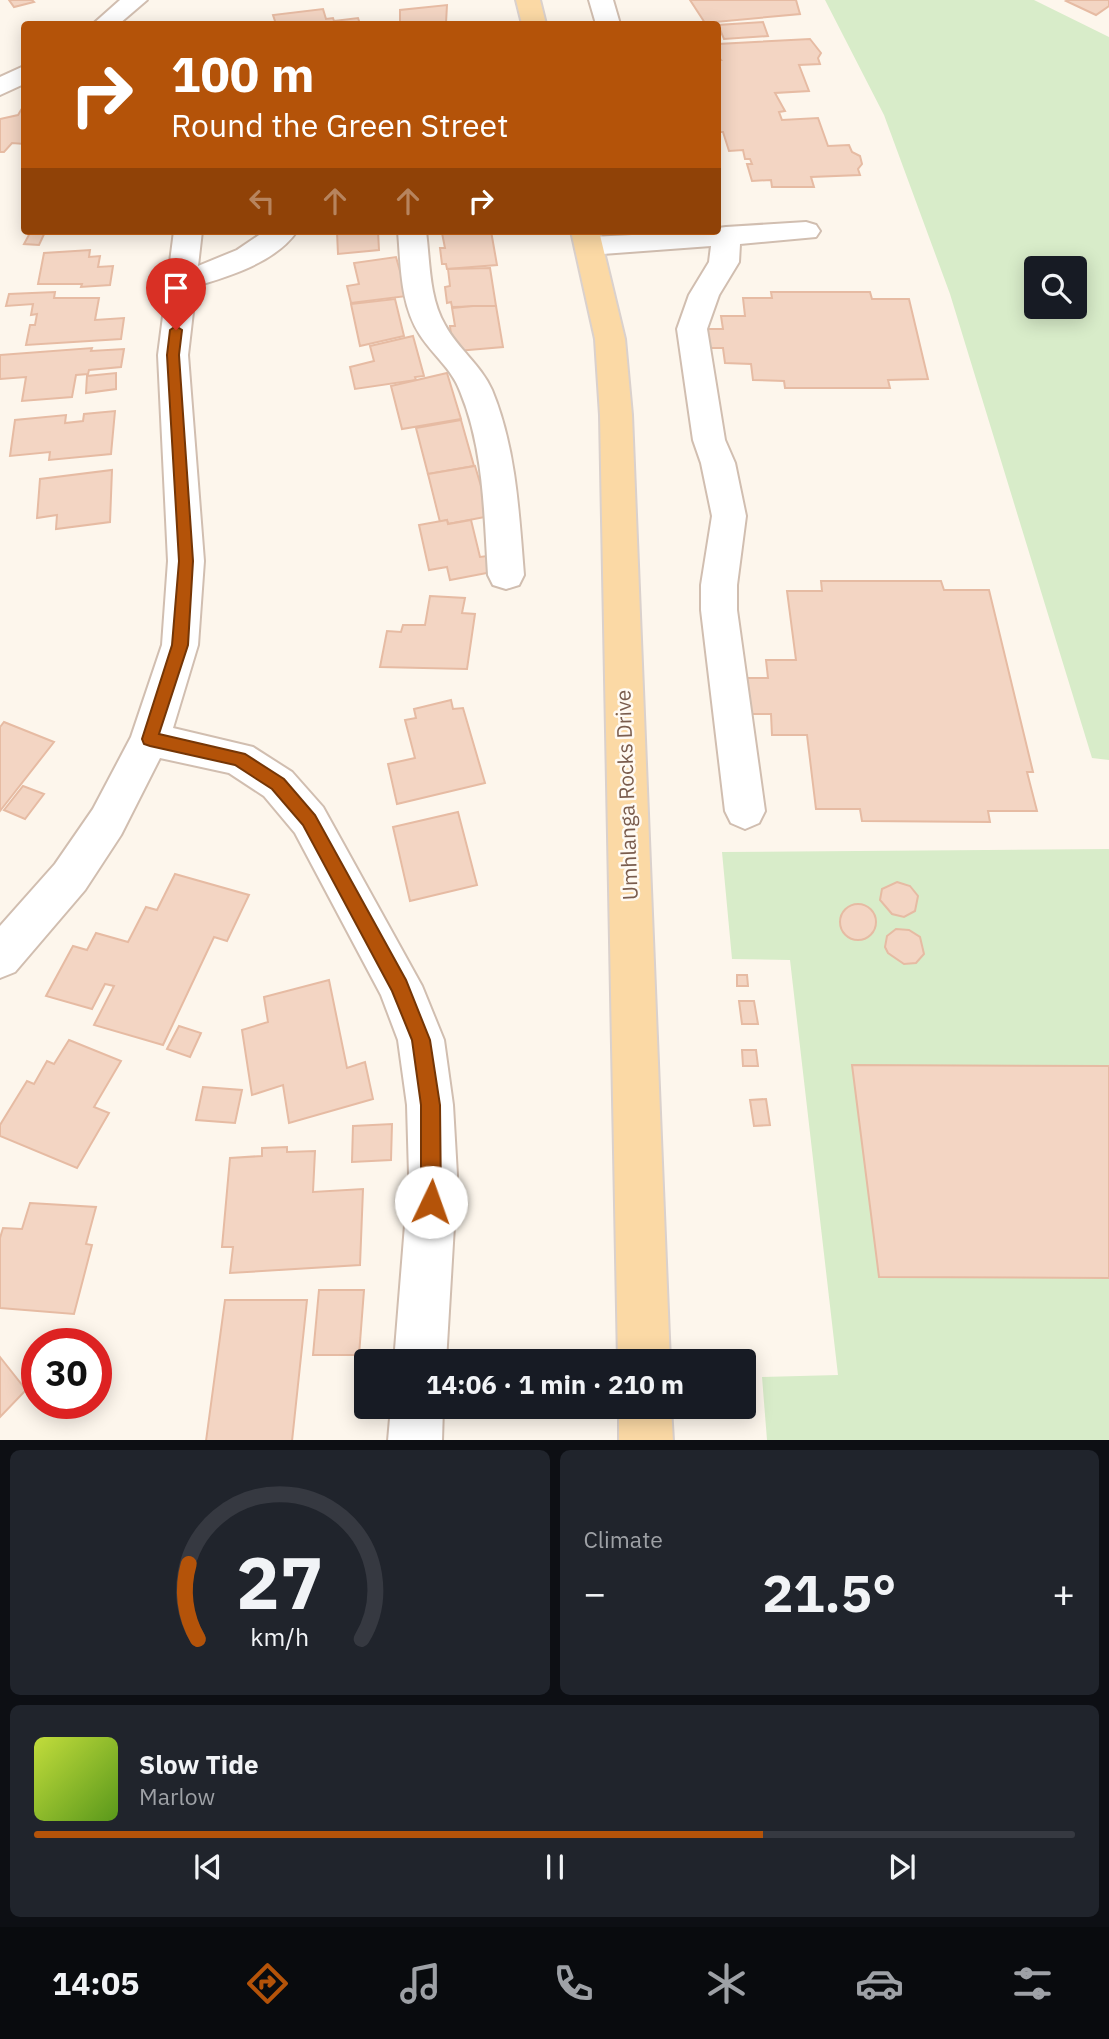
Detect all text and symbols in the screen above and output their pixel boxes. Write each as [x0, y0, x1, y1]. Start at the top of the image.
text: 100 m [171, 42, 315, 105]
icon: right [56, 49, 147, 140]
text: Round the Green Street [171, 104, 508, 146]
icon: left [243, 182, 281, 220]
icon: ahead [316, 182, 354, 220]
icon: ahead [389, 182, 427, 220]
icon: right [462, 182, 500, 220]
map controls [1024, 256, 1087, 319]
button: search [1024, 256, 1087, 319]
pin [146, 258, 206, 330]
icon: arrive [157, 269, 195, 307]
street label: Umhlanga Rocks Drive [608, 689, 644, 901]
position arrow [394, 1165, 468, 1239]
speed limit sign: 30 [21, 1328, 112, 1419]
text: 14:06 · 1 min · 210 m [426, 1367, 684, 1401]
text: Climate [584, 1524, 663, 1554]
text: 27 [236, 1534, 323, 1629]
text: 21.5° [762, 1559, 896, 1626]
text: − [584, 1568, 606, 1617]
text: + [1052, 1568, 1075, 1617]
text: km/h [250, 1619, 309, 1652]
text: Slow Tide [139, 1747, 259, 1781]
text: Marlow [139, 1781, 215, 1811]
icon: previous [189, 1848, 227, 1886]
icon: pause [536, 1848, 574, 1886]
icon: next [883, 1848, 921, 1886]
icon: directions [243, 1959, 292, 2008]
icon: music [396, 1959, 445, 2008]
icon: phone [549, 1959, 598, 2008]
icon: climate [702, 1959, 751, 2008]
icon: car [855, 1959, 904, 2008]
icon: filters [1008, 1959, 1057, 2008]
text: 14:05 [52, 1962, 139, 2004]

